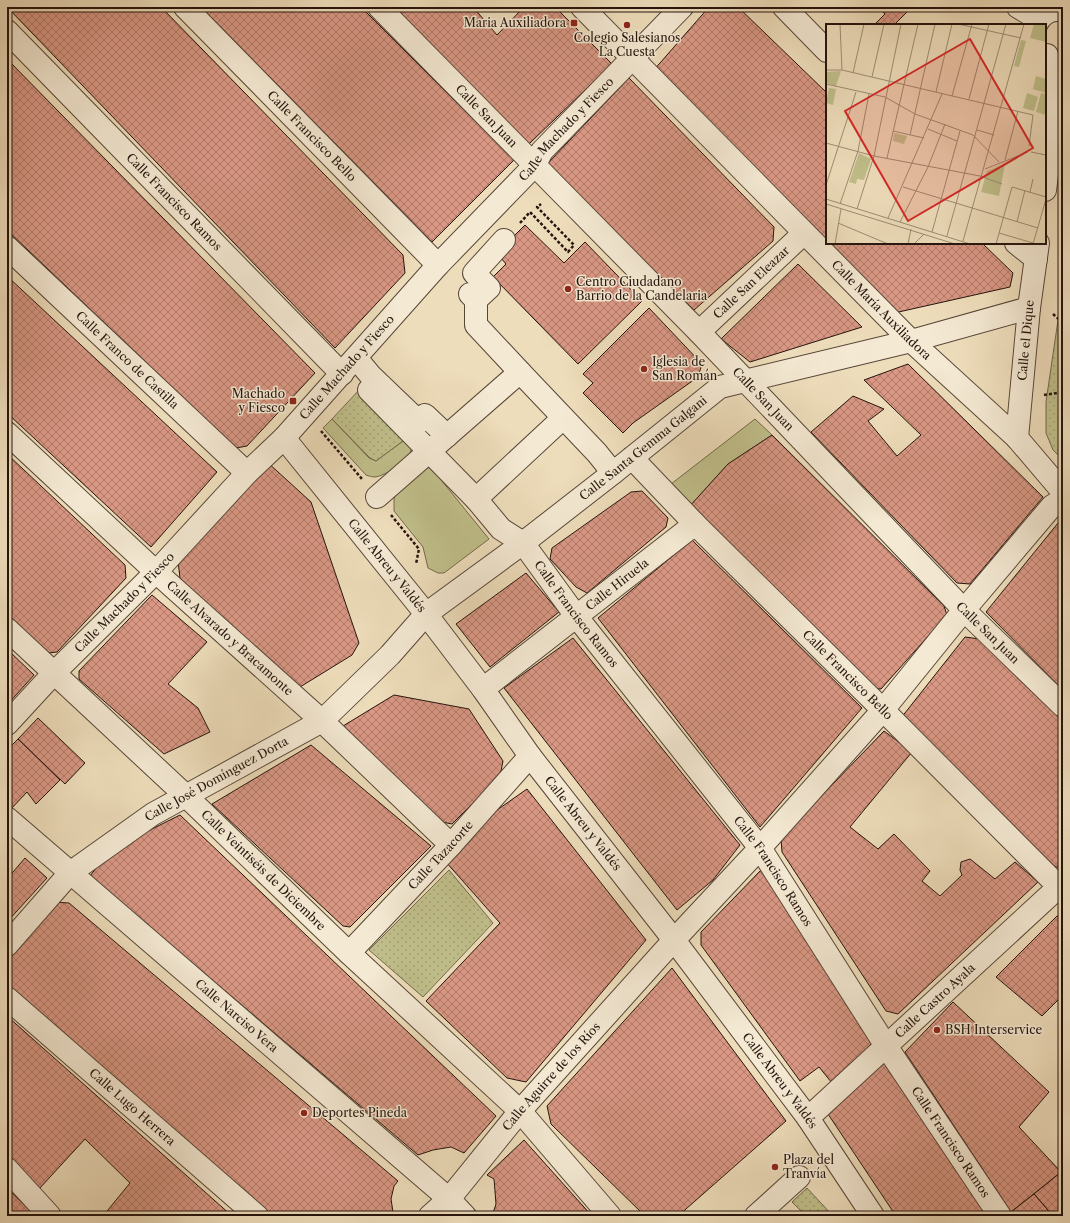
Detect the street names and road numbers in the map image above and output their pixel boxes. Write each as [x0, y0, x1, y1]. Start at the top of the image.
street label: Calle Machado y Fiesco [515, 74, 617, 184]
street label: Calle San Juan [452, 81, 521, 151]
street label: Calle Francisco Bello [264, 87, 360, 184]
street label: Calle Francisco Ramos [123, 150, 225, 253]
street label: Calle San Eleazar [710, 243, 792, 322]
street label: Calle María Auxiliadora [829, 257, 935, 363]
street label: Calle el Dique [1014, 299, 1037, 381]
street label: Calle Franco de Castilla [73, 308, 182, 412]
street label: Calle Machado y Fiesco [296, 311, 397, 422]
street label: Calle San Juan [730, 364, 798, 434]
street label: Calle Santa Gemma Galgani [576, 392, 710, 503]
street label: Calle Abreu y Valdés [345, 515, 430, 615]
street label: Calle Machado y Fiesco [71, 549, 177, 655]
street label: Calle Hiruela [582, 555, 652, 613]
street label: Calle Francisco Ramos [531, 557, 622, 670]
street label: Calle Alvarado y Bracamonte [164, 577, 297, 699]
street label: Calle San Juan [953, 598, 1023, 667]
street label: Calle Francisco Bello [800, 627, 896, 723]
street label: Calle José Domínguez Dorta [142, 733, 291, 824]
street label: Calle Abreu y Valdés [542, 773, 625, 874]
street label: Calle Veintiséis de Diciembre [198, 807, 329, 934]
street label: Calle Francisco Ramos [731, 813, 816, 929]
street label: Calle Tazacorte [405, 817, 476, 893]
street label: Calle Castro Ayala [892, 959, 978, 1041]
street label: Calle Narciso Vera [192, 976, 282, 1056]
street label: Calle Aguirre de los Ríos [499, 1019, 603, 1134]
street label: Calle Abreu y Valdés [739, 1030, 821, 1131]
street label: Calle Lugo Herrera [86, 1065, 179, 1149]
street label: Calle Francisco Ramos [908, 1084, 993, 1200]

